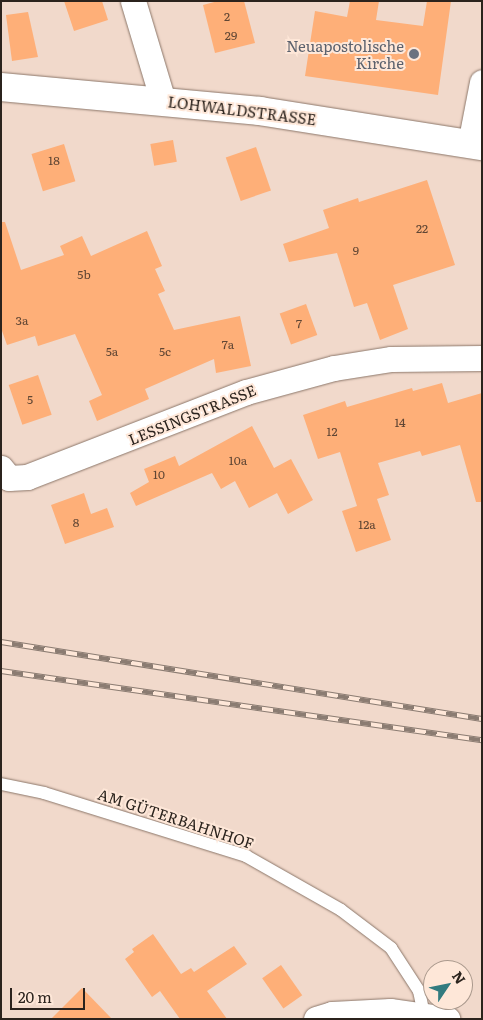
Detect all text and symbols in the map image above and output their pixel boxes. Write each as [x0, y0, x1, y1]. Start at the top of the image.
house number: 2 [224, 10, 230, 24]
house number: 29 [225, 29, 237, 43]
place label: Neuapostolische Kirche [286, 36, 404, 71]
marker: Neuapostolische Kirche [408, 48, 420, 60]
street label: LOHWALDSTRASSE [167, 92, 317, 128]
house number: 18 [48, 154, 60, 168]
house number: 22 [416, 222, 428, 236]
house number: 9 [353, 244, 359, 258]
house number: 5b [77, 268, 91, 282]
house number: 3a [16, 314, 28, 328]
house number: 7 [296, 317, 302, 331]
house number: 7a [222, 338, 234, 352]
house number: 5a [106, 345, 118, 359]
house number: 5c [159, 345, 171, 359]
street label: LESSINGSTRASSE [126, 380, 258, 448]
house number: 5 [27, 393, 33, 407]
house number: 14 [394, 416, 406, 430]
house number: 12 [327, 425, 337, 439]
house number: 10a [229, 454, 247, 468]
house number: 10 [153, 468, 165, 482]
house number: 8 [73, 516, 79, 530]
house number: 12a [358, 518, 376, 532]
street label: AM GÜTERBAHNHOF [96, 784, 256, 852]
north arrow [423, 960, 473, 1010]
text: N [448, 967, 471, 988]
scale bar [12, 978, 88, 1010]
text: 20 m [18, 985, 52, 1008]

